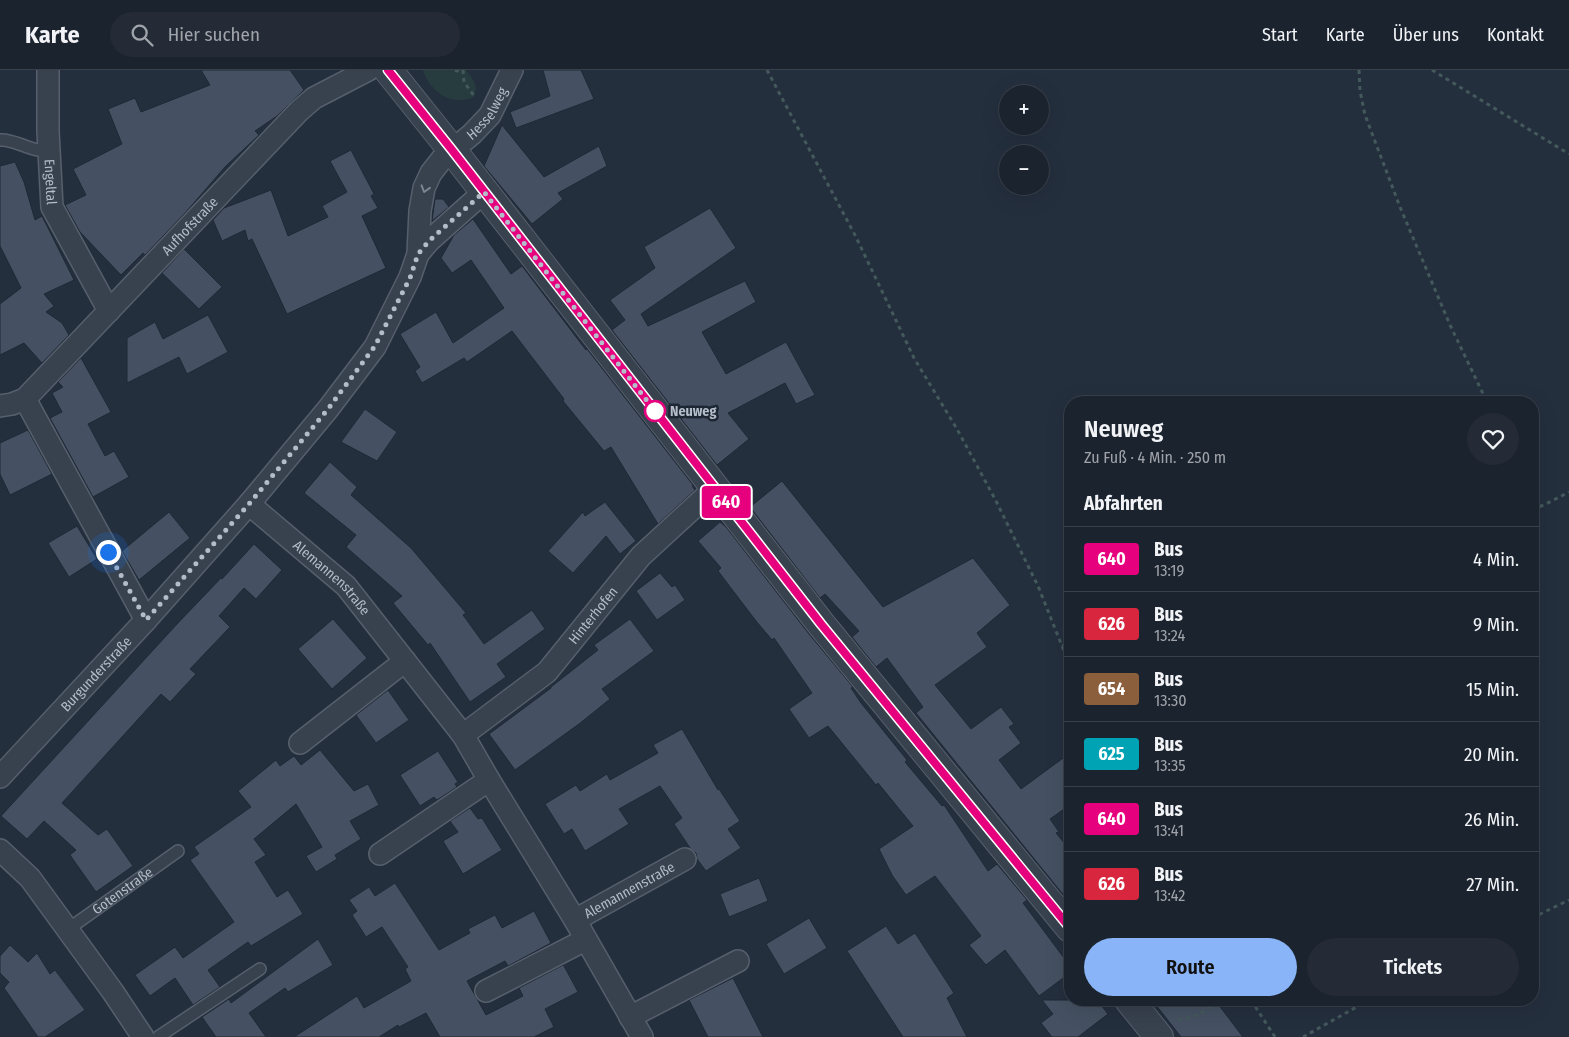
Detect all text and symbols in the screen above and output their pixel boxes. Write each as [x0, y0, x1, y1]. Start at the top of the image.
search box [110, 12, 460, 57]
text: Karte [25, 21, 80, 49]
icon: search [128, 21, 156, 49]
text: Hier suchen [168, 23, 260, 46]
text: Start [1262, 24, 1298, 46]
text: Karte [1326, 24, 1365, 46]
text: Über uns [1393, 24, 1459, 46]
text: Kontakt [1487, 24, 1544, 46]
street label: Hesselweg [463, 84, 511, 143]
map controls [999, 85, 1049, 195]
button: + [999, 85, 1049, 135]
button: − [999, 145, 1049, 195]
street label: Engeltal [41, 159, 60, 206]
one-way arrow [421, 184, 431, 193]
street label: Aufhofstraße [158, 193, 222, 259]
marker: Neuweg [644, 400, 666, 422]
place label: Neuweg [670, 403, 716, 420]
button: heart [1467, 413, 1519, 465]
text: Neuweg [1084, 415, 1163, 443]
text: Zu Fuß · 4 Min. · 250 m [1084, 448, 1226, 467]
line badge: 640 [697, 486, 755, 518]
text: 640 [712, 491, 740, 513]
text: Abfahrten [1084, 492, 1163, 515]
street label: Alemannenstraße [290, 537, 374, 618]
text: Bus [1154, 538, 1183, 561]
your location [96, 540, 121, 565]
text: 640 [1097, 548, 1126, 570]
text: 4 Min. [1473, 548, 1519, 571]
text: 13:19 [1154, 561, 1184, 580]
street label: Hinterhofen [565, 583, 621, 647]
text: Bus [1154, 603, 1183, 626]
text: 626 [1098, 613, 1125, 635]
text: 9 Min. [1473, 613, 1519, 636]
text: 13:24 [1154, 626, 1185, 645]
street label: Burgunderstraße [57, 633, 135, 715]
text: Bus [1154, 668, 1183, 691]
text: 654 [1098, 678, 1125, 700]
text: 15 Min. [1466, 678, 1519, 701]
text: 13:30 [1154, 691, 1187, 710]
text: Bus [1154, 733, 1183, 756]
text: 625 [1098, 743, 1125, 765]
text: 20 Min. [1464, 743, 1519, 766]
text: 13:35 [1154, 756, 1186, 775]
text: Bus [1154, 798, 1183, 821]
text: 640 [1097, 808, 1126, 830]
text: 26 Min. [1464, 808, 1519, 831]
text: 13:41 [1154, 821, 1184, 840]
street label: Alemannenstraße [581, 858, 678, 922]
street label: Gotenstraße [89, 863, 156, 918]
text: Bus [1154, 863, 1183, 886]
text: 626 [1098, 873, 1125, 895]
text: 27 Min. [1466, 873, 1519, 896]
text: 13:42 [1154, 886, 1185, 905]
button: Route [1084, 938, 1297, 996]
button: Tickets [1307, 938, 1519, 996]

